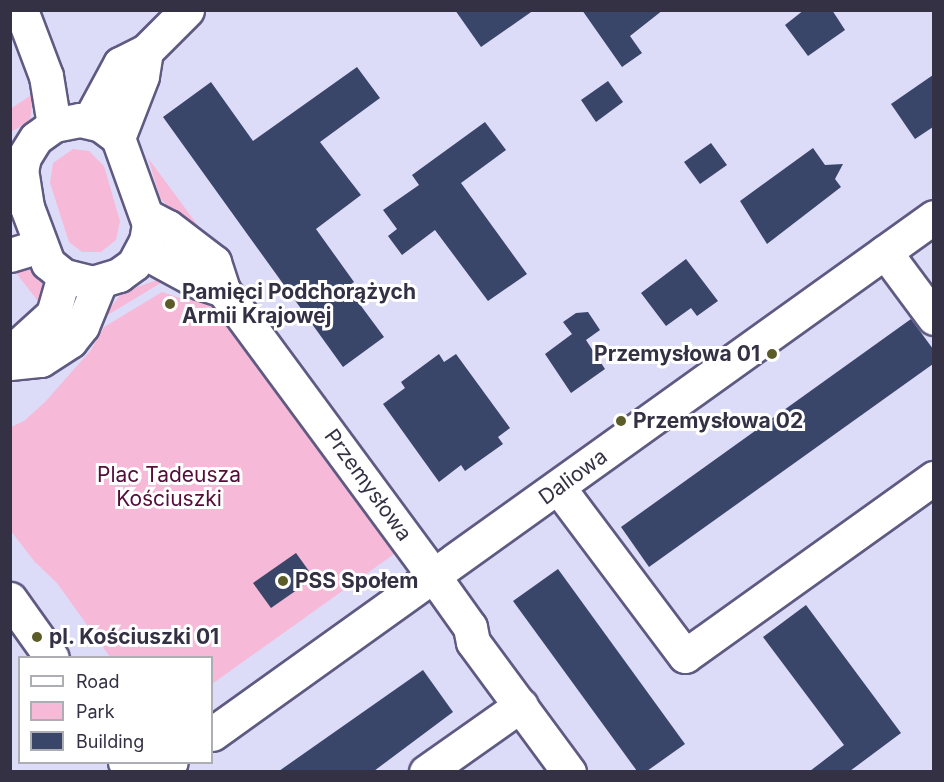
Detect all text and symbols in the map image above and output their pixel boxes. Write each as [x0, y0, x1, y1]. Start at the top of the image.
place label: Pamięci Podchorążych Armii Krajowej [182, 279, 416, 329]
marker: Pamięci Podchorążych Armii Krajowej [163, 297, 177, 311]
place label: Przemysłowa 01 [594, 341, 760, 367]
marker: Przemysłowa 01 [765, 347, 779, 361]
place label: Przemysłowa 02 [633, 408, 803, 434]
marker: Przemysłowa 02 [614, 414, 628, 428]
street label: Przemysłowa [319, 424, 417, 546]
street label: Daliowa [534, 444, 612, 510]
park label: Plac Tadeusza Kościuszki [97, 462, 241, 512]
place label: PSS Społem [295, 568, 418, 594]
marker: PSS Społem [276, 574, 290, 588]
place label: pl. Kościuszki 01 [49, 624, 220, 650]
marker: pl. Kościuszki 01 [30, 630, 44, 644]
legend [18, 656, 213, 764]
text: Road [76, 671, 119, 692]
text: Park [76, 701, 115, 722]
text: Building [76, 731, 144, 752]

